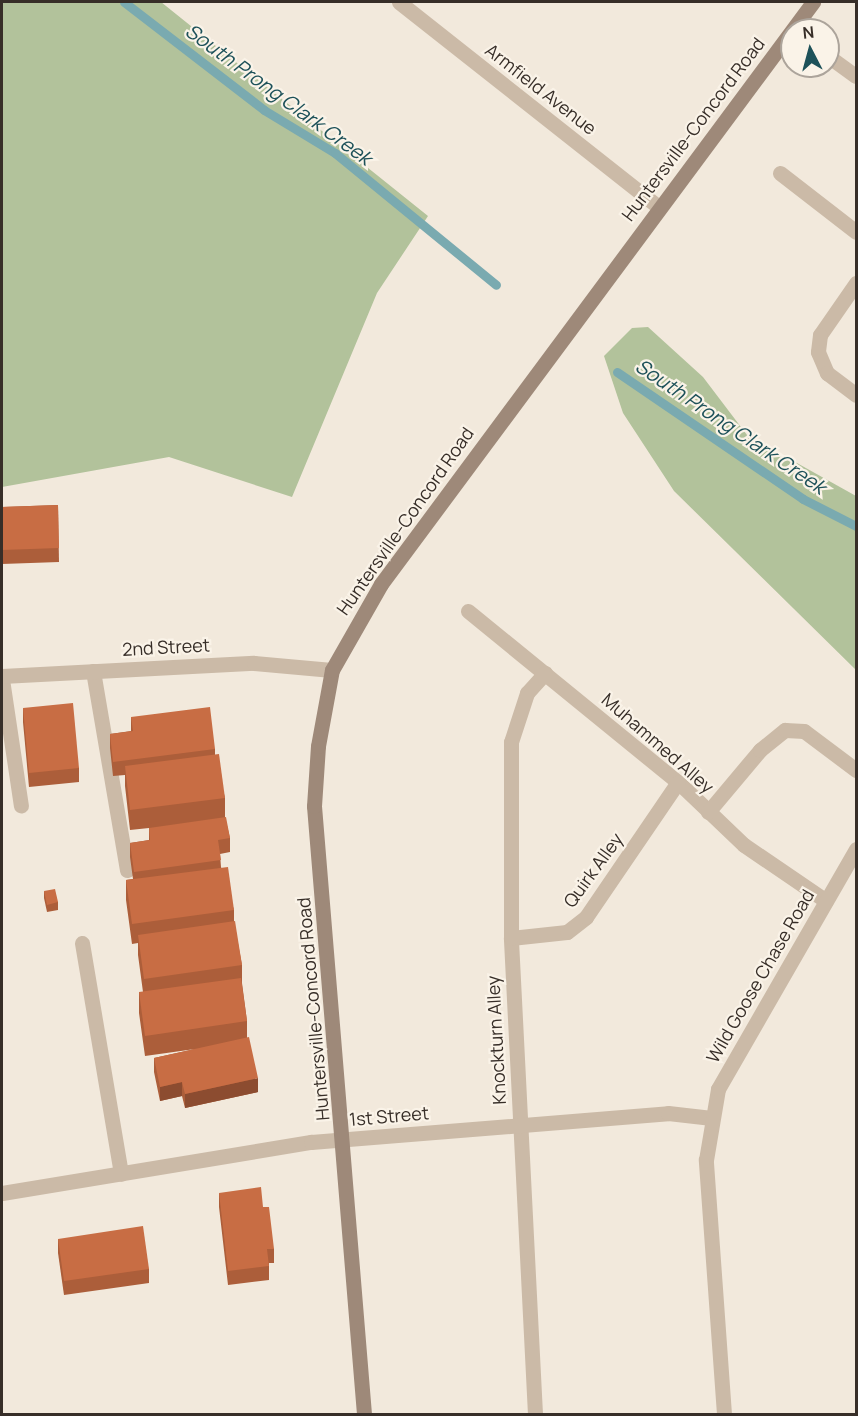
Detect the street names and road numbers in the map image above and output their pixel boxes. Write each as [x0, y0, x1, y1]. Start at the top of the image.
street label: Huntersville-Concord Road [617, 33, 769, 225]
street label: Armfield Avenue [481, 39, 601, 139]
street label: Huntersville-Concord Road [332, 423, 478, 619]
street label: 2nd Street [121, 634, 211, 660]
street label: Muhammed Alley [598, 688, 718, 798]
street label: Quirk Alley [559, 829, 627, 911]
street label: Wild Goose Chase Road [702, 886, 818, 1066]
street label: Huntersville-Concord Road [292, 897, 334, 1121]
street label: Knockturn Alley [482, 975, 510, 1105]
street label: 1st Street [348, 1102, 430, 1130]

